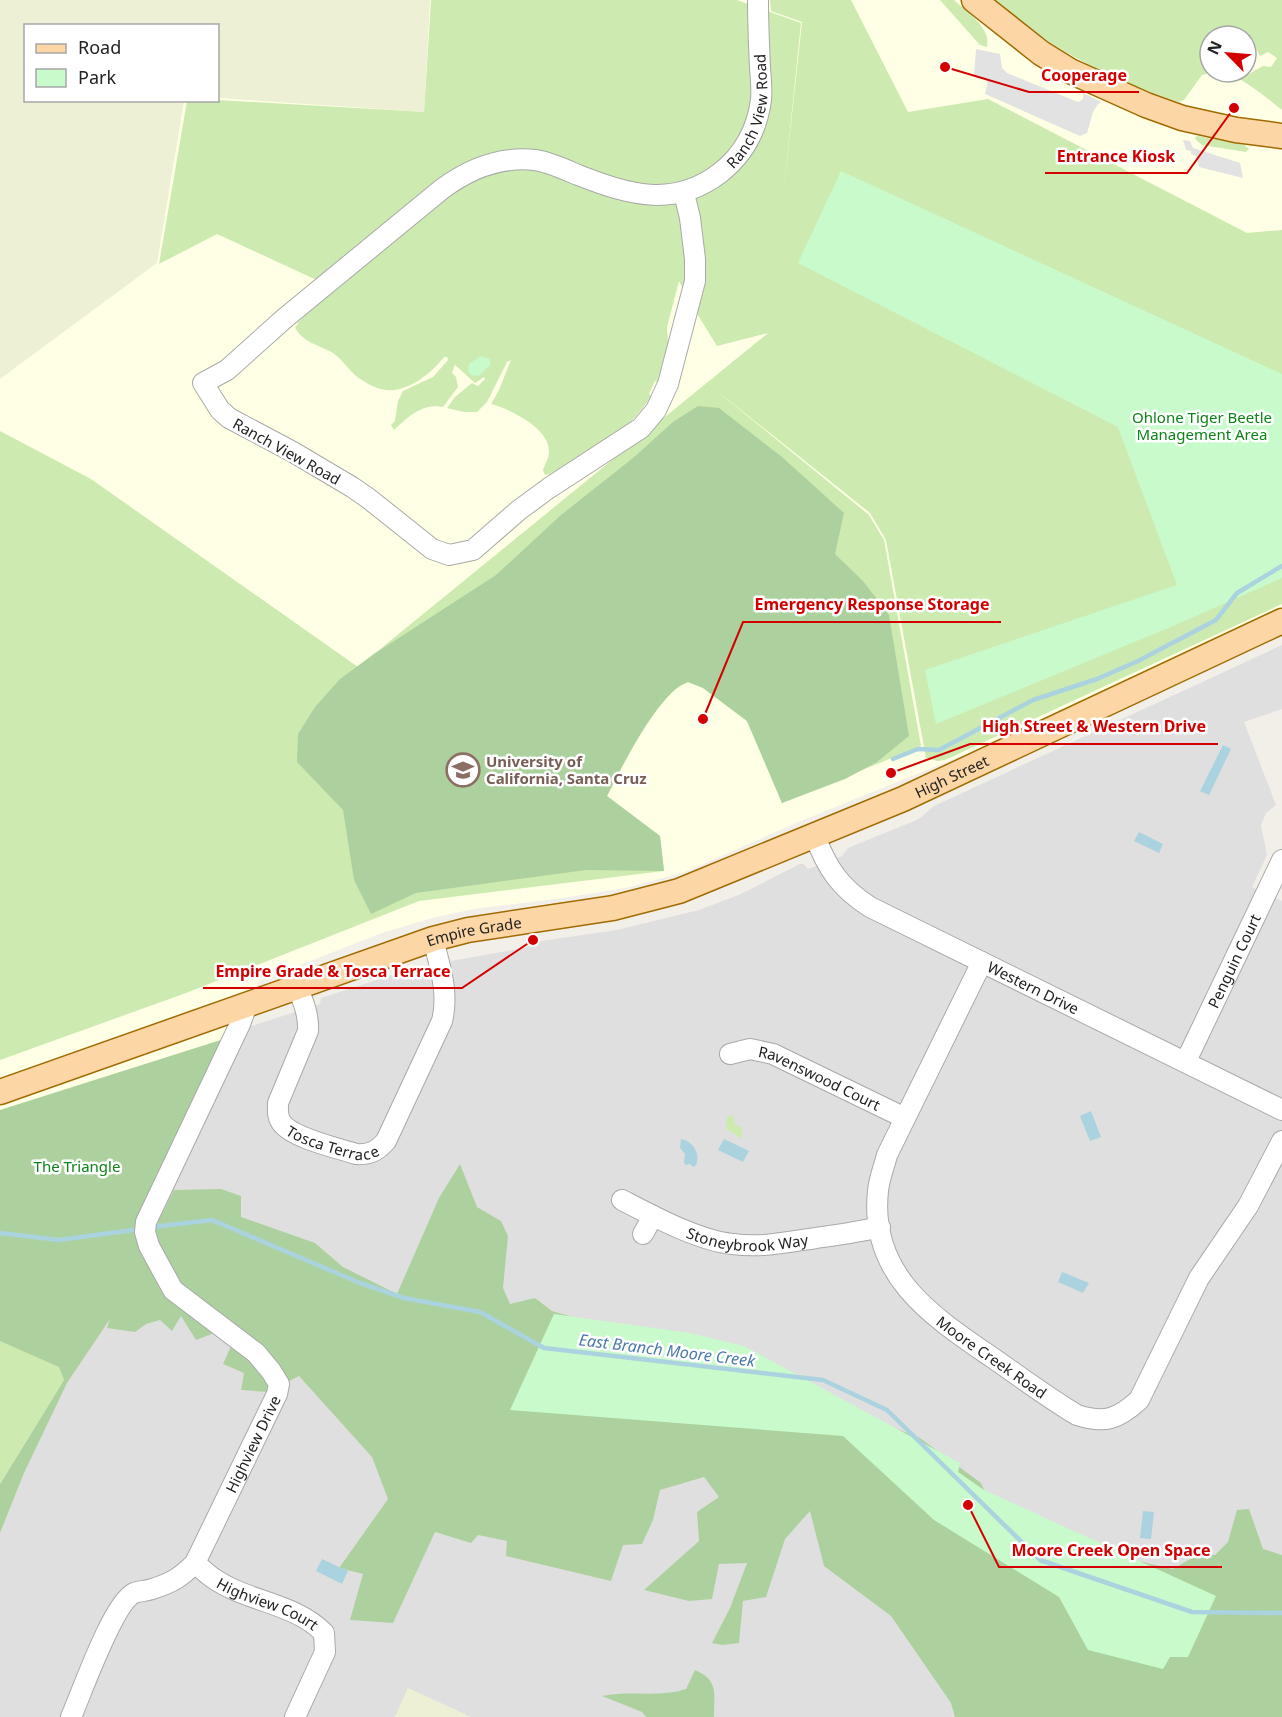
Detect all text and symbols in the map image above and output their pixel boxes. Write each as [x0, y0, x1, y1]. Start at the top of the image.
legend [24, 24, 219, 102]
north arrow [1198, 24, 1258, 84]
text: Road [78, 35, 121, 59]
text: N [1202, 37, 1227, 58]
street label: Ranch View Road [722, 54, 772, 172]
callout: Cooperage [1029, 58, 1139, 92]
text: Cooperage [1041, 64, 1127, 86]
text: Park [78, 65, 116, 89]
callout: Entrance Kiosk [1045, 139, 1187, 173]
text: Entrance Kiosk [1057, 145, 1175, 167]
park label: Ohlone Tiger Beetle Management Area [1132, 407, 1272, 444]
street label: Ranch View Road [230, 413, 344, 489]
callout: Emergency Response Storage [743, 588, 1001, 622]
text: Emergency Response Storage [755, 593, 989, 615]
callout: High Street & Western Drive [970, 710, 1218, 744]
text: High Street & Western Drive [982, 715, 1206, 737]
street label: High Street [911, 750, 992, 802]
place label: University of California, Santa Cruz [486, 751, 647, 788]
school or university icon: University of California, Santa Cruz [445, 752, 481, 788]
street label: Penguin Court [1203, 910, 1265, 1011]
street label: Empire Grade [423, 912, 523, 951]
callout: Empire Grade & Tosca Terrace [203, 954, 462, 988]
street label: Western Drive [984, 956, 1082, 1018]
text: Empire Grade & Tosca Terrace [215, 960, 451, 982]
street label: Ravenswood Court [757, 1041, 884, 1115]
street label: Tosca Terrace [283, 1121, 382, 1164]
park label: The Triangle [34, 1156, 120, 1176]
street label: Stoneybrook Way [684, 1222, 810, 1255]
street label: Moore Creek Road [933, 1311, 1051, 1403]
water label: East Branch Moore Creek [578, 1328, 757, 1372]
street label: Highview Drive [221, 1392, 285, 1496]
callout: Moore Creek Open Space [999, 1533, 1222, 1567]
text: Moore Creek Open Space [1011, 1539, 1211, 1561]
street label: Highview Court [213, 1573, 323, 1635]

